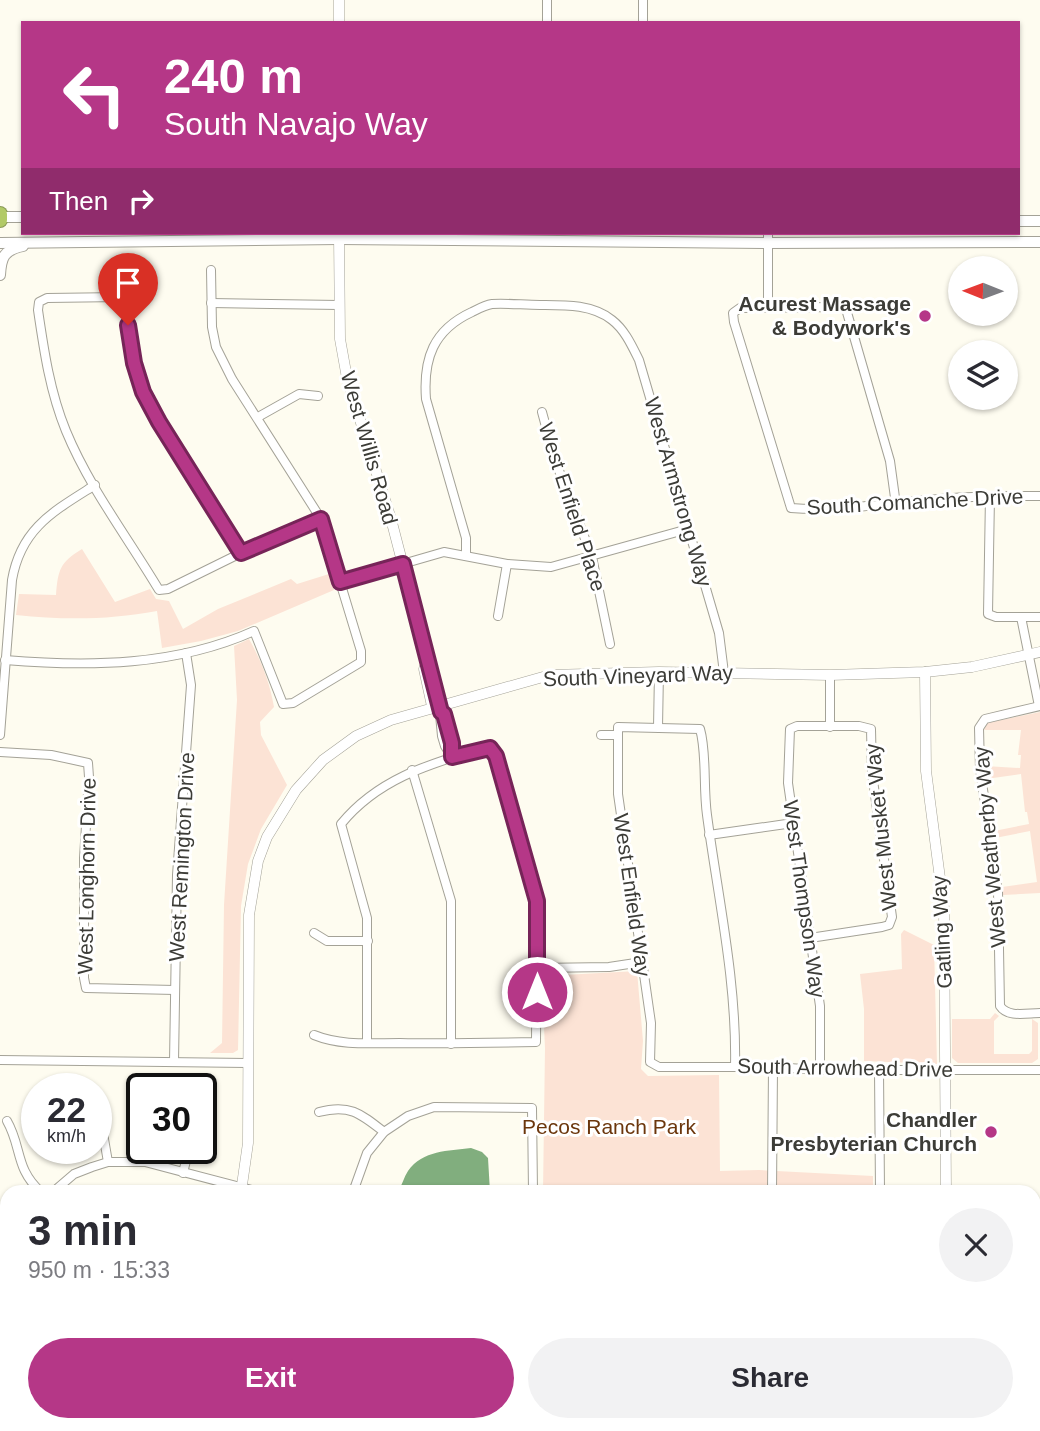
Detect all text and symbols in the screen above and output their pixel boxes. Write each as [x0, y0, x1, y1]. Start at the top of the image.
icon: left [49, 49, 140, 140]
text: 240 m [164, 49, 303, 103]
text: South Navajo Way [164, 106, 428, 142]
icon: right [122, 182, 160, 220]
text: Then [49, 186, 108, 216]
pin [98, 253, 158, 325]
north arrow [948, 256, 1018, 326]
map controls [948, 256, 1018, 410]
icon: arrive [109, 264, 147, 302]
place label: Acurest Massage & Bodywork's [738, 292, 911, 339]
marker: Acurest Massage & Bodywork's [917, 308, 933, 324]
button: layers [948, 340, 1018, 410]
street label: West Willis Road [337, 369, 402, 527]
street label: West Armstrong Way [640, 394, 717, 590]
street label: West Enfield Place [534, 420, 611, 594]
street label: South Comanche Drive [806, 484, 1024, 519]
street label: South Vineyard Way [542, 661, 734, 690]
street label: West Musket Way [860, 742, 901, 912]
street label: West Weatherby Way [969, 745, 1010, 948]
street label: West Remington Drive [165, 752, 198, 962]
street label: West Longhorn Drive [73, 777, 100, 975]
street label: West Thompson Way [779, 799, 830, 1000]
street label: West Enfield Way [610, 812, 655, 978]
street label: Gatling Way [927, 874, 956, 989]
position arrow [500, 955, 574, 1029]
street label: South Arrowhead Drive [737, 1054, 953, 1081]
speed limit sign: 30 [126, 1073, 217, 1164]
text: 22 [47, 1090, 86, 1129]
place label: Chandler Presbyterian Church [770, 1108, 977, 1155]
park label: Pecos Ranch Park [522, 1115, 696, 1138]
marker: Chandler Presbyterian Church [983, 1124, 999, 1140]
text: km/h [47, 1126, 86, 1146]
text: 3 min [28, 1207, 138, 1254]
button: close [939, 1208, 1013, 1282]
text: 950 m · 15:33 [28, 1257, 170, 1283]
button: Exit [28, 1338, 514, 1418]
button: Share [528, 1338, 1013, 1418]

